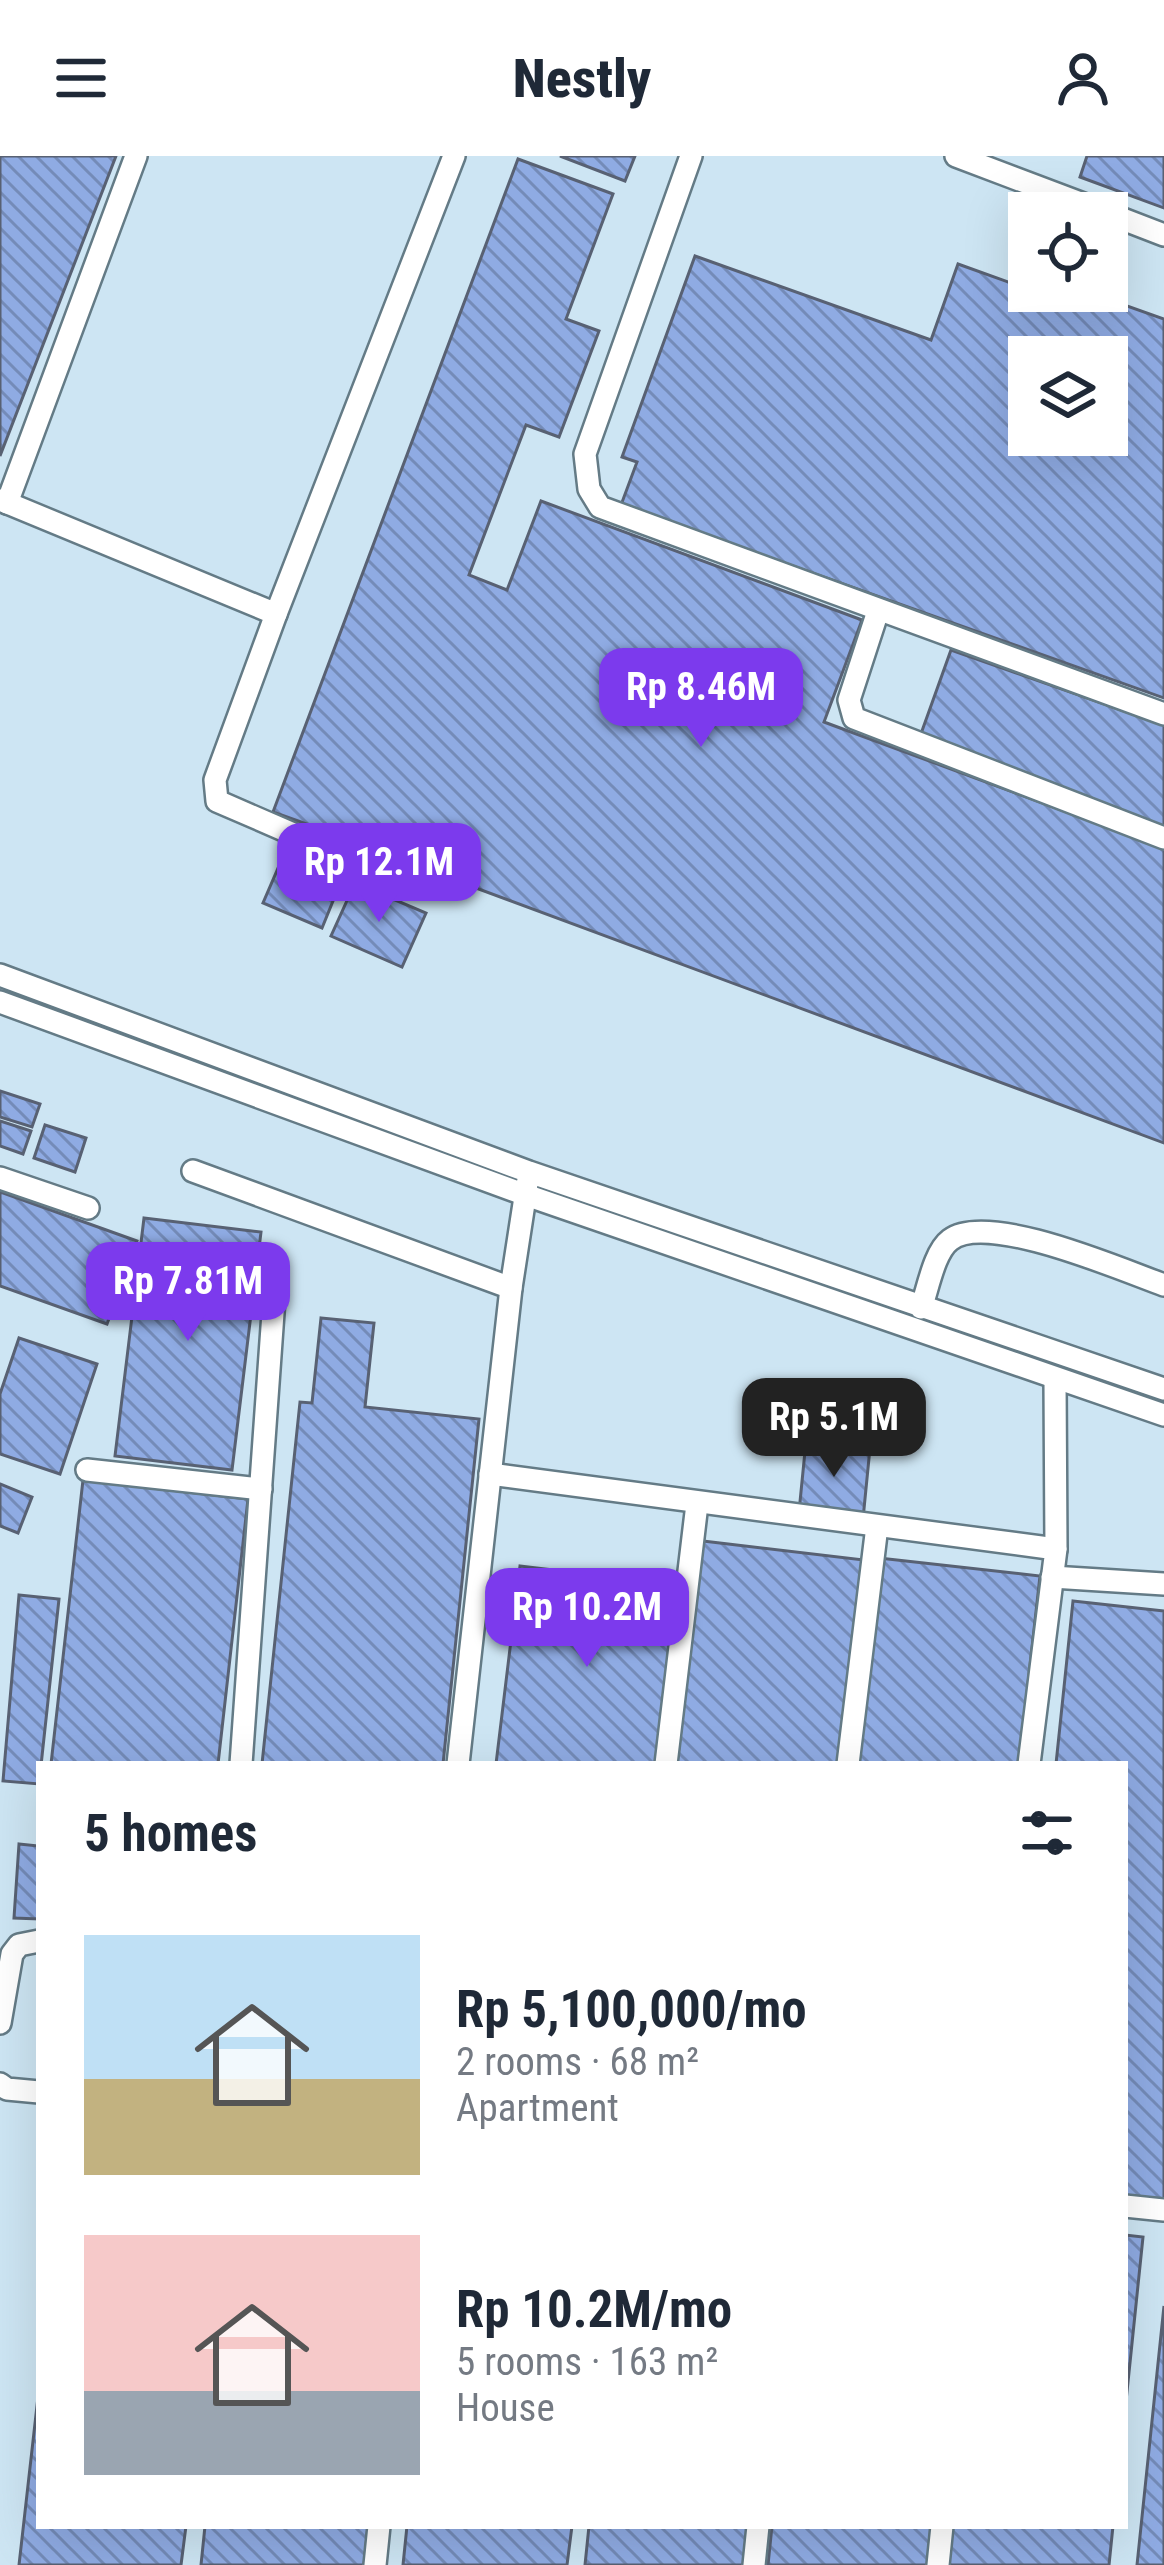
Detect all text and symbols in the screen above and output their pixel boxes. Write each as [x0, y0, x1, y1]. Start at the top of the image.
icon: menu [48, 45, 114, 111]
icon: person [1050, 45, 1116, 111]
text: Nestly [513, 47, 651, 110]
map controls [1008, 192, 1128, 456]
button: locate [1008, 192, 1128, 312]
button: layers [1008, 336, 1128, 456]
pin: Rp 8.46M [577, 648, 825, 750]
text: Rp 8.46M [626, 664, 776, 710]
pin: Rp 12.1M [255, 823, 503, 925]
text: Rp 12.1M [304, 839, 454, 885]
pin: Rp 7.81M [64, 1242, 312, 1344]
text: Rp 7.81M [113, 1258, 263, 1304]
pin: Rp 5.1M [723, 1378, 945, 1480]
text: Rp 5.1M [769, 1394, 899, 1440]
pin: Rp 10.2M [463, 1568, 711, 1670]
text: Rp 10.2M [512, 1584, 662, 1630]
icon: filters [1014, 1800, 1080, 1866]
text: 5 homes [84, 1804, 257, 1863]
text: Rp 5,100,000/mo [456, 1980, 807, 2039]
icon: home [180, 1983, 324, 2127]
text: 2 rooms · 68 m² [456, 2039, 699, 2085]
text: Apartment [456, 2085, 619, 2131]
text: Rp 10.2M/mo [456, 2280, 732, 2339]
icon: home [180, 2283, 324, 2427]
text: 5 rooms · 163 m² [456, 2339, 718, 2385]
text: House [456, 2385, 555, 2431]

